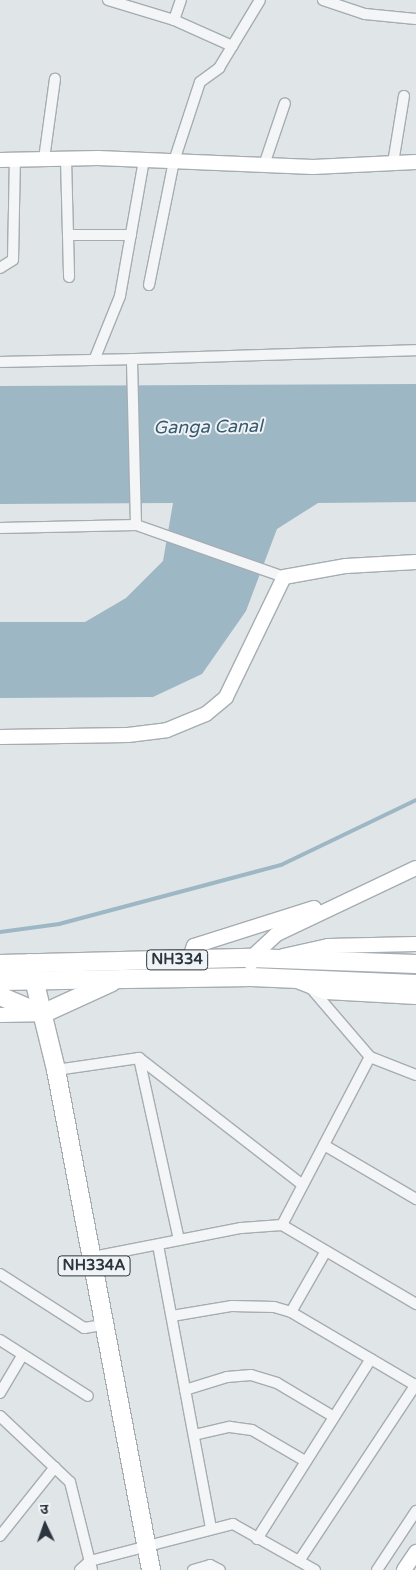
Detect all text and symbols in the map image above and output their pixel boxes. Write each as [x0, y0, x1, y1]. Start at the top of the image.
water label: Ganga Canal [153, 415, 263, 439]
road number: NH334 [146, 948, 208, 972]
road number: NH334A [56, 1254, 132, 1278]
north arrow [20, 1500, 70, 1550]
text: उ [40, 1501, 49, 1518]

